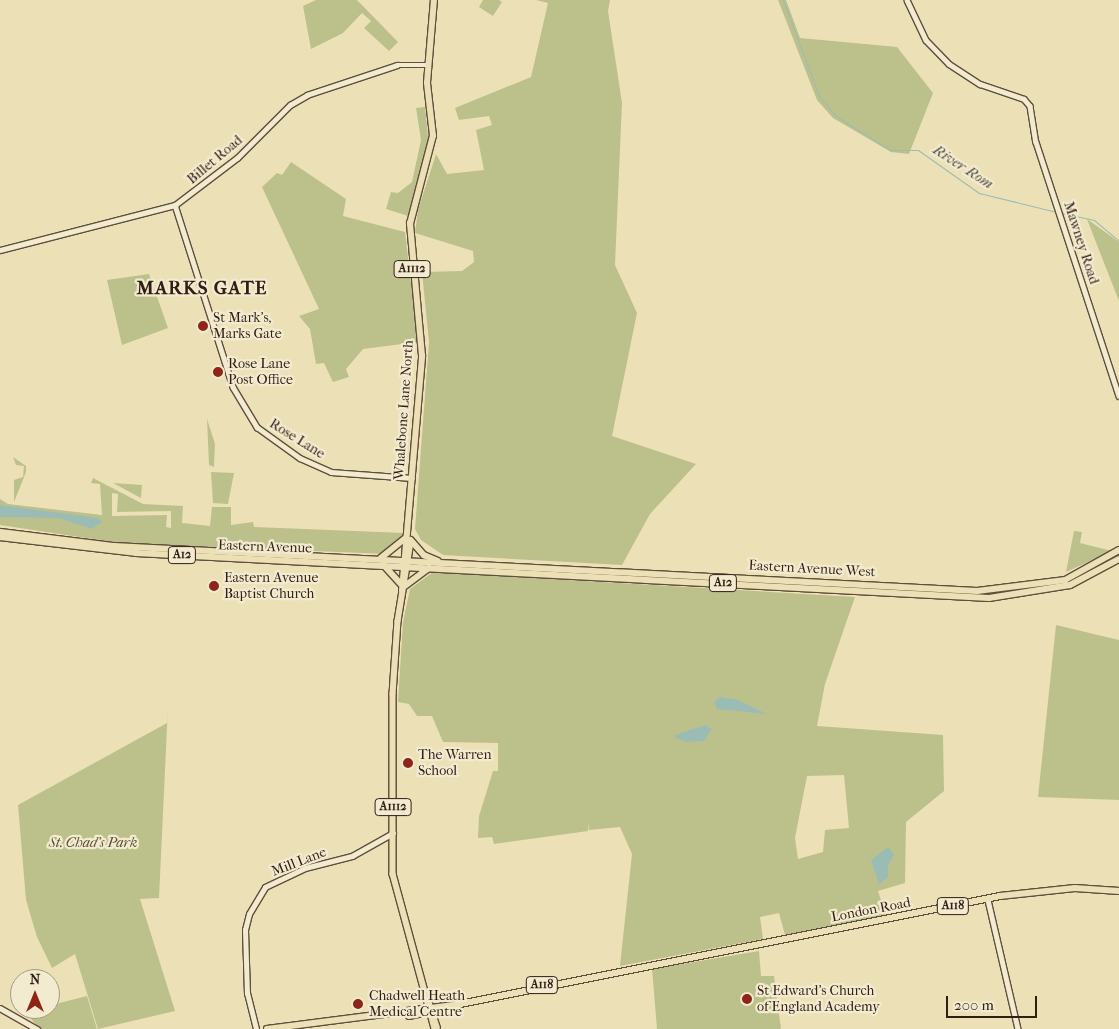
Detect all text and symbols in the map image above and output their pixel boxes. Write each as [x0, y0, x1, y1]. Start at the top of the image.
street label: Billet Road [184, 132, 246, 188]
water label: River Rom [929, 141, 997, 193]
street label: Mawney Road [1060, 200, 1102, 286]
road number: A1112 [393, 260, 431, 278]
district label: MARKS GATE [135, 278, 269, 300]
place label: St Mark's, Marks Gate [213, 310, 282, 342]
marker: St Mark's, Marks Gate [197, 320, 209, 332]
street label: Whalebone Lane North [391, 339, 417, 481]
place label: Rose Lane Post Office [228, 356, 293, 388]
marker: Rose Lane Post Office [212, 366, 224, 378]
street label: Rose Lane [266, 415, 328, 463]
street label: Eastern Avenue [218, 537, 312, 557]
road number: A12 [167, 546, 197, 564]
street label: Eastern Avenue West [748, 557, 876, 581]
place label: Eastern Avenue Baptist Church [224, 570, 318, 602]
road number: A12 [708, 574, 738, 592]
marker: Eastern Avenue Baptist Church [208, 580, 220, 592]
place label: The Warren School [418, 747, 492, 780]
marker: The Warren School [402, 757, 414, 769]
road number: A1112 [374, 798, 412, 816]
park label: St. Chad's Park [49, 835, 137, 851]
street label: Mill Lane [269, 844, 329, 880]
street label: London Road [830, 894, 912, 926]
road number: A118 [937, 896, 969, 916]
north arrow [10, 969, 60, 1019]
text: N [30, 971, 40, 988]
road number: A118 [526, 976, 558, 994]
place label: St Edward's Church of England Academy [757, 983, 880, 1016]
scale bar [949, 986, 1040, 1018]
place label: Chadwell Heath Medical Centre [369, 988, 465, 1020]
marker: St Edward's Church of England Academy [741, 993, 753, 1005]
text: 200 m [954, 996, 994, 1014]
marker: Chadwell Heath Medical Centre [351, 997, 365, 1011]

